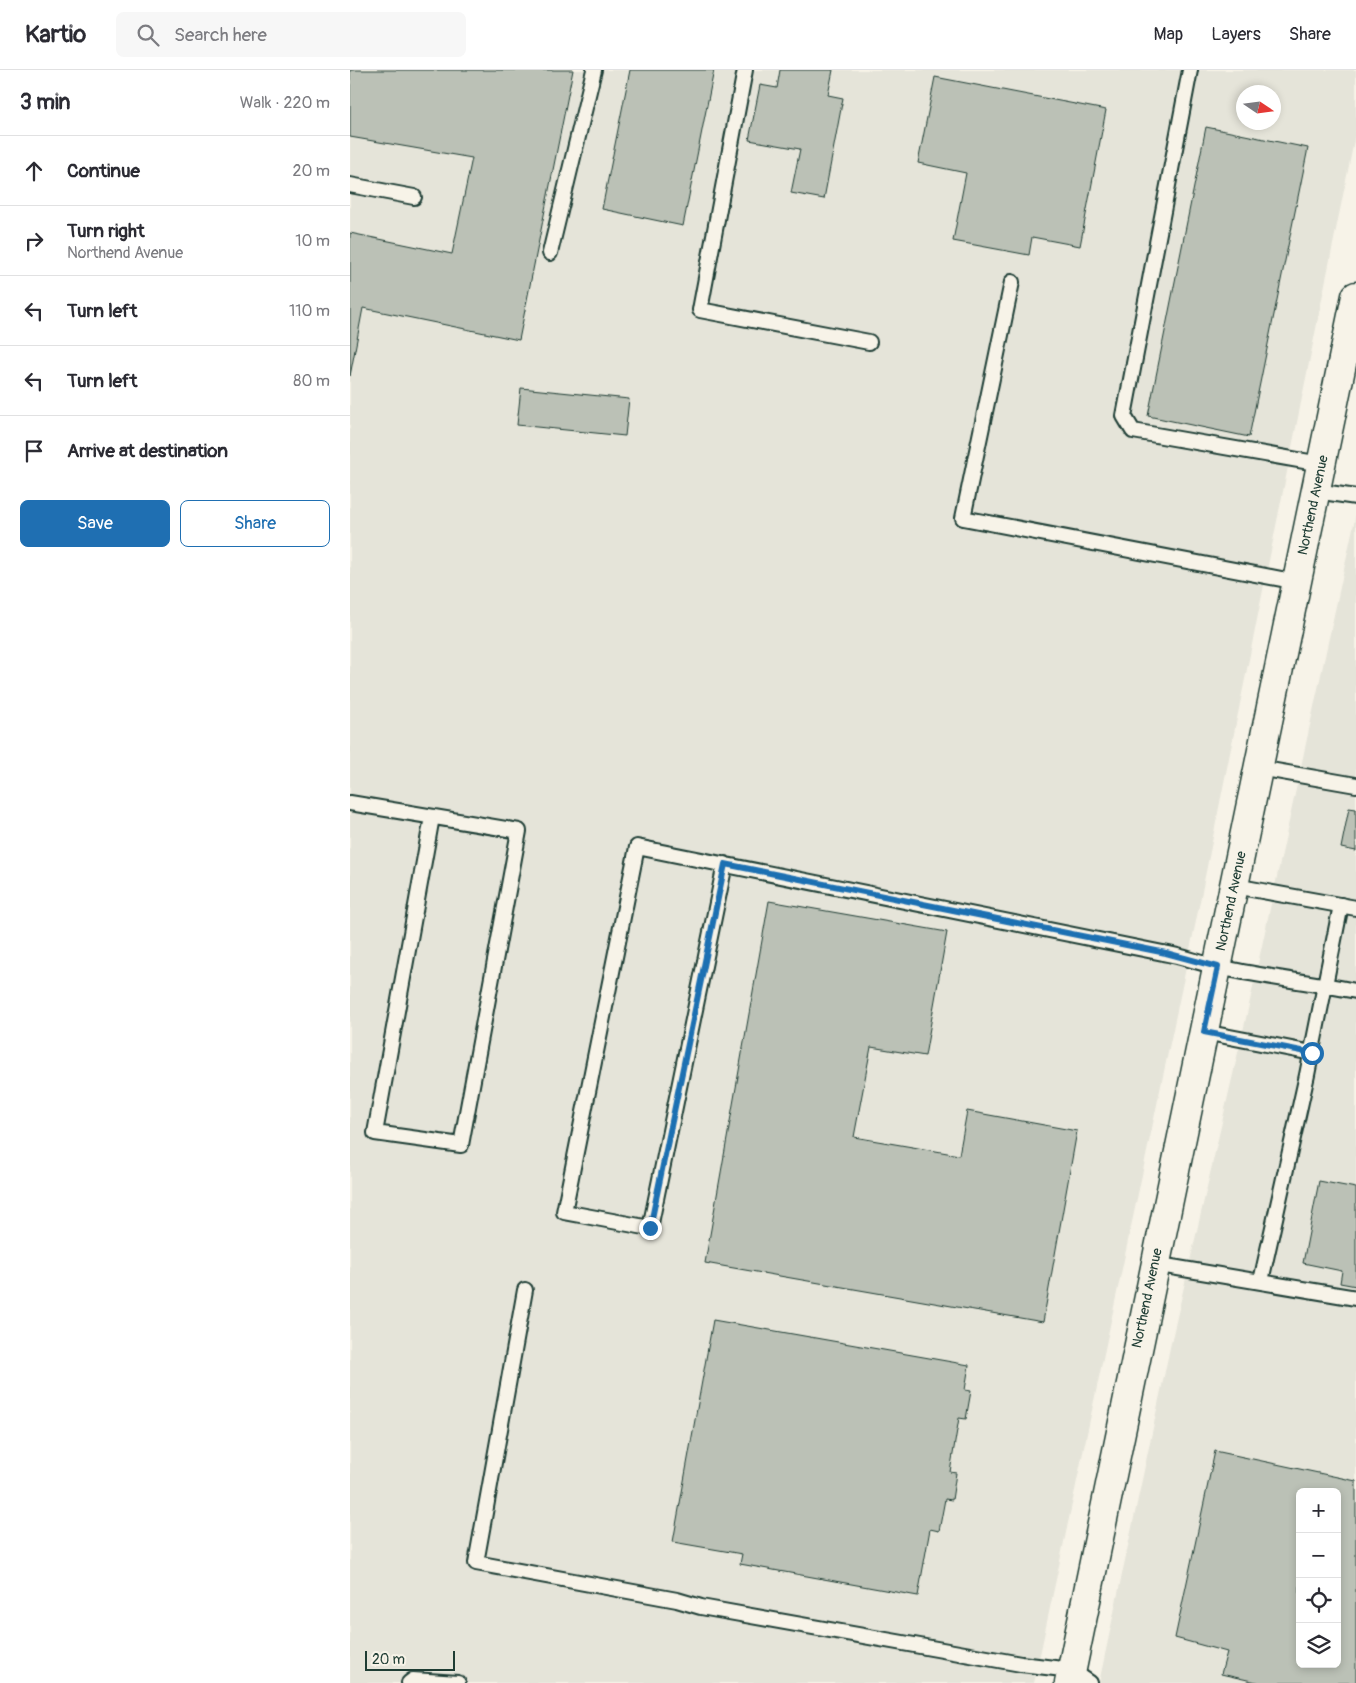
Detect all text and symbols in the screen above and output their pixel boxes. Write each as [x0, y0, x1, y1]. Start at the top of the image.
search box [116, 12, 466, 57]
text: Kartio [25, 20, 86, 49]
icon: search [134, 21, 162, 49]
text: Search here [174, 23, 267, 47]
text: Map [1154, 23, 1183, 46]
text: Layers [1211, 23, 1261, 46]
text: Share [1289, 23, 1331, 46]
north arrow [1236, 85, 1281, 130]
text: 3 min [20, 89, 70, 116]
text: Walk · 220 m [240, 93, 330, 113]
icon: ahead [20, 157, 48, 185]
text: Continue [67, 159, 140, 183]
text: 20 m [292, 161, 330, 181]
text: Turn right [67, 219, 145, 243]
icon: right [20, 227, 48, 255]
text: 10 m [295, 231, 330, 251]
text: Northend Avenue [67, 243, 183, 263]
icon: left [20, 297, 48, 325]
text: Turn left [67, 299, 137, 323]
text: 110 m [289, 301, 330, 321]
icon: left [20, 367, 48, 395]
text: Turn left [67, 369, 137, 393]
text: 80 m [293, 371, 330, 391]
icon: arrive [20, 437, 48, 465]
text: Arrive at destination [67, 439, 228, 463]
street label: Northend Avenue [1294, 453, 1332, 556]
button: Save [20, 500, 170, 547]
button: Share [180, 500, 330, 547]
street label: Northend Avenue [1212, 849, 1250, 952]
route start [1301, 1042, 1324, 1065]
route end [639, 1217, 662, 1240]
street label: Northend Avenue [1128, 1246, 1166, 1349]
map controls [1296, 1488, 1341, 1668]
button: + [1296, 1488, 1341, 1533]
button: − [1296, 1533, 1341, 1578]
button: locate [1296, 1578, 1341, 1623]
button: layers [1296, 1623, 1341, 1668]
scale bar [365, 1648, 455, 1671]
text: 20 m [372, 1651, 405, 1668]

